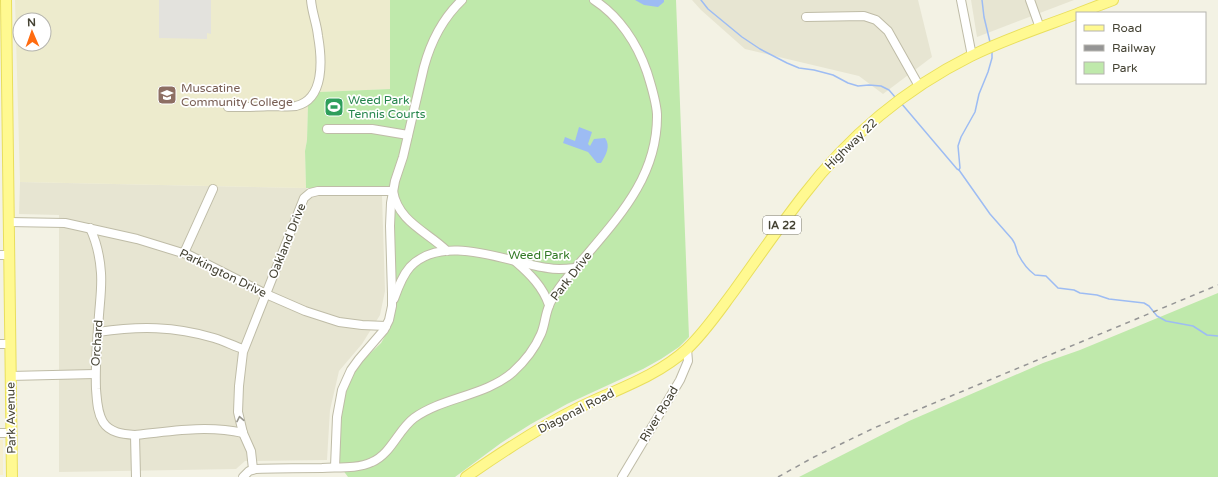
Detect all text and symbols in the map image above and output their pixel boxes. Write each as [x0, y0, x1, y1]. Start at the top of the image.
north arrow [12, 12, 52, 52]
legend [1076, 12, 1206, 84]
text: N [27, 16, 36, 29]
text: Road [1112, 21, 1142, 35]
text: Railway [1112, 41, 1156, 55]
text: Park [1112, 61, 1138, 75]
place label: Muscatine Community College [181, 81, 293, 109]
school or university icon: Muscatine Community College [156, 84, 178, 106]
place label: Weed Park Tennis Courts [348, 93, 426, 121]
sports icon: Weed Park Tennis Courts [323, 96, 345, 118]
street label: Highway 22 [822, 116, 880, 172]
street label: Oakland Drive [265, 201, 309, 281]
road number: IA 22 [763, 216, 801, 234]
street label: Parkington Drive [177, 246, 269, 300]
park label: Weed Park [508, 248, 570, 262]
street label: Park Drive [548, 249, 595, 303]
street label: Orchard [88, 319, 106, 367]
street label: Park Avenue [3, 382, 19, 454]
street label: River Road [637, 384, 681, 444]
street label: Diagonal Road [535, 386, 617, 436]
one-way arrow [236, 416, 244, 422]

